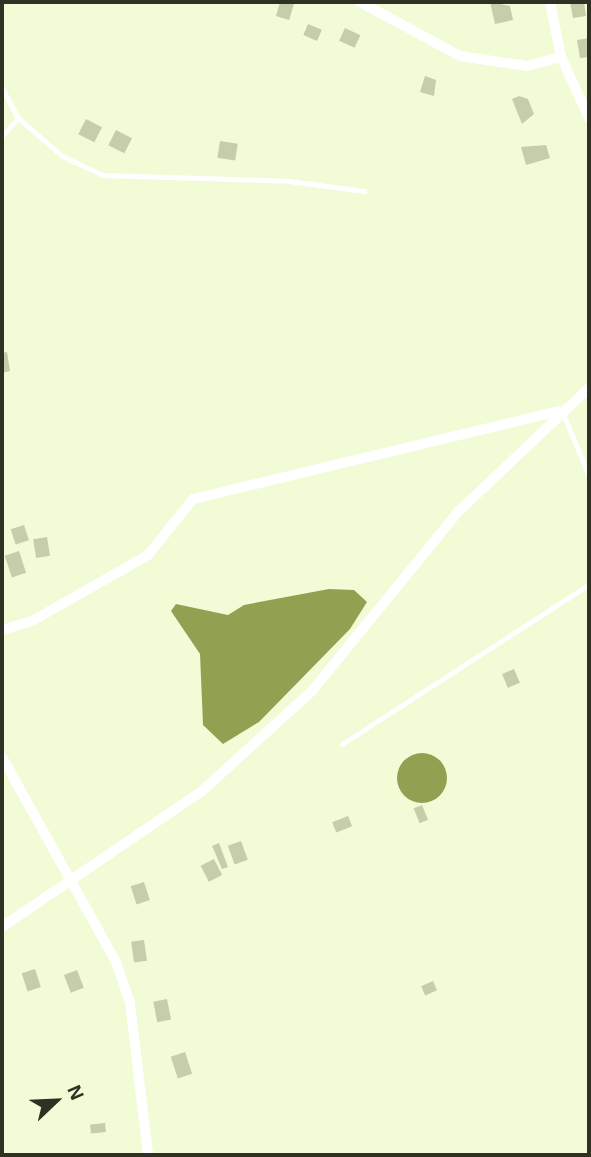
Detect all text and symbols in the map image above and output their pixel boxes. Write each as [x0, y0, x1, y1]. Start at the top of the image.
north arrow [21, 1066, 91, 1136]
text: N [63, 1082, 88, 1103]

